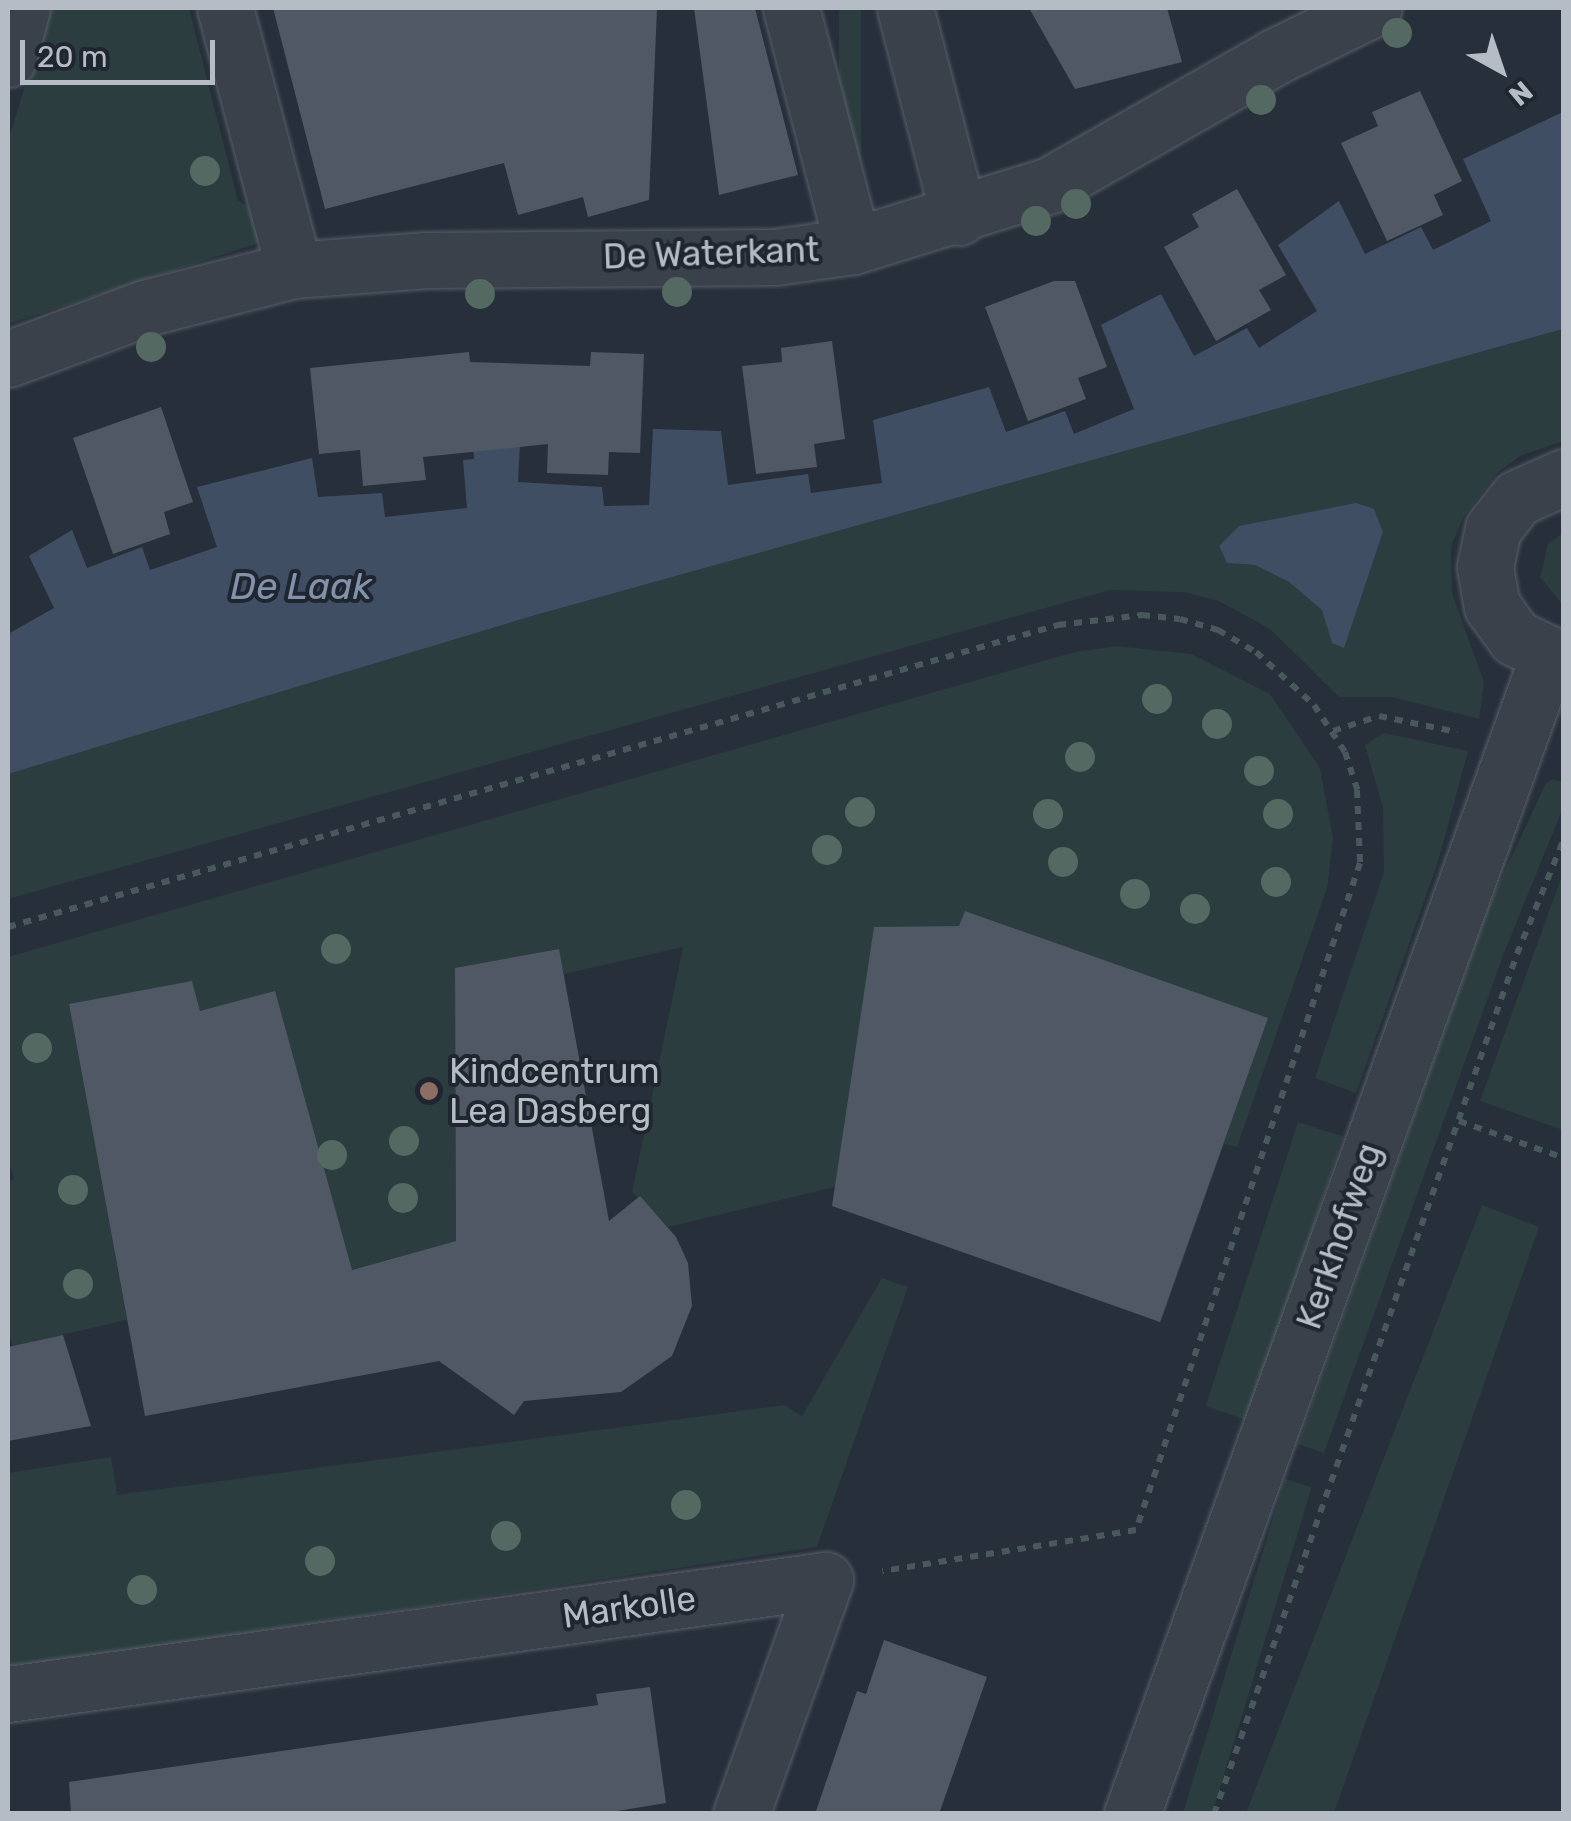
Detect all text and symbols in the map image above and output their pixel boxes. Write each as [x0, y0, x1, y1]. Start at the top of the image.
scale bar [25, 20, 220, 82]
north arrow [1451, 20, 1551, 120]
text: 20 m [37, 39, 108, 75]
text: N [1502, 74, 1539, 112]
street label: De Waterkant [602, 228, 820, 278]
water label: De Laak [230, 564, 372, 610]
place label: Kindcentrum Lea Dasberg [449, 1050, 660, 1132]
marker: Kindcentrum Lea Dasberg [418, 1080, 440, 1102]
street label: Kerkhofweg [1288, 1138, 1390, 1334]
street label: Markolle [560, 1577, 698, 1637]

